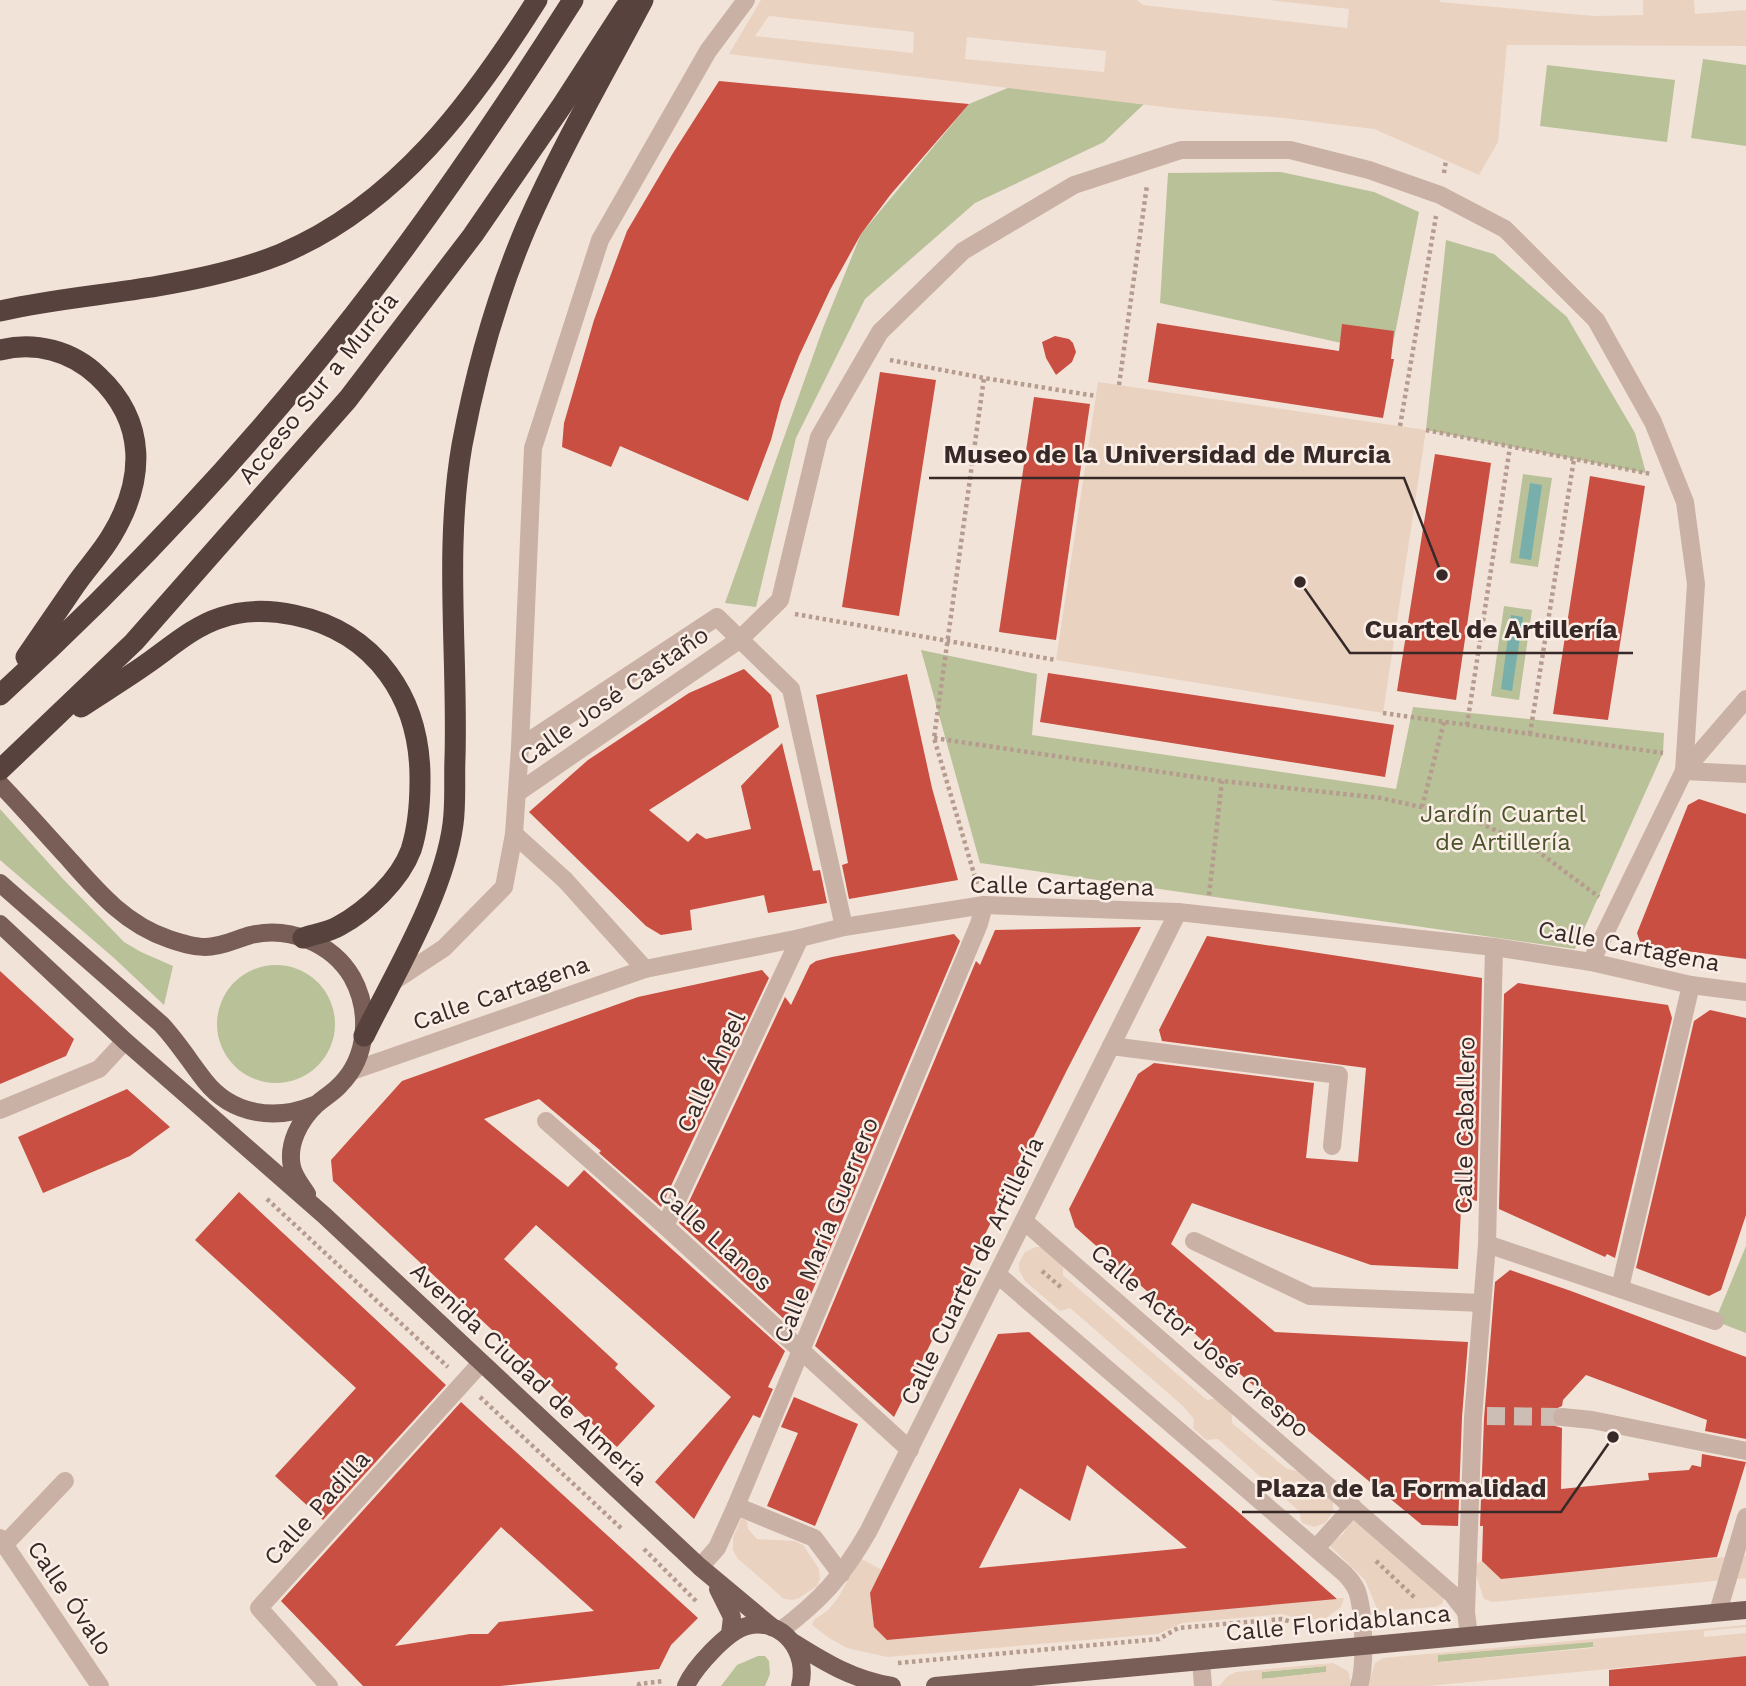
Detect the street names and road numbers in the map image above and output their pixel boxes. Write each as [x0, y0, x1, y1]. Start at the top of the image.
street label: Acceso Sur a Murcia [232, 287, 404, 489]
street label: Calle José Castaño [514, 620, 714, 772]
street label: Calle Cartagena [969, 870, 1155, 902]
street label: Calle Cartagena [1536, 915, 1722, 977]
street label: Calle Cartagena [409, 950, 593, 1036]
street label: Calle Ángel [671, 1006, 752, 1137]
street label: Calle Caballero [1449, 1036, 1481, 1214]
street label: Calle María Guerrero [768, 1113, 884, 1347]
street label: Calle Cuartel de Artillería [895, 1132, 1049, 1410]
street label: Calle Llanos [652, 1179, 778, 1297]
street label: Calle Actor José Crespo [1085, 1238, 1315, 1444]
street label: Avenida Ciudad de Almería [405, 1257, 653, 1491]
street label: Calle Padilla [258, 1445, 376, 1571]
street label: Calle Óvalo [21, 1535, 119, 1661]
street label: Calle Floridablanca [1224, 1599, 1452, 1647]

